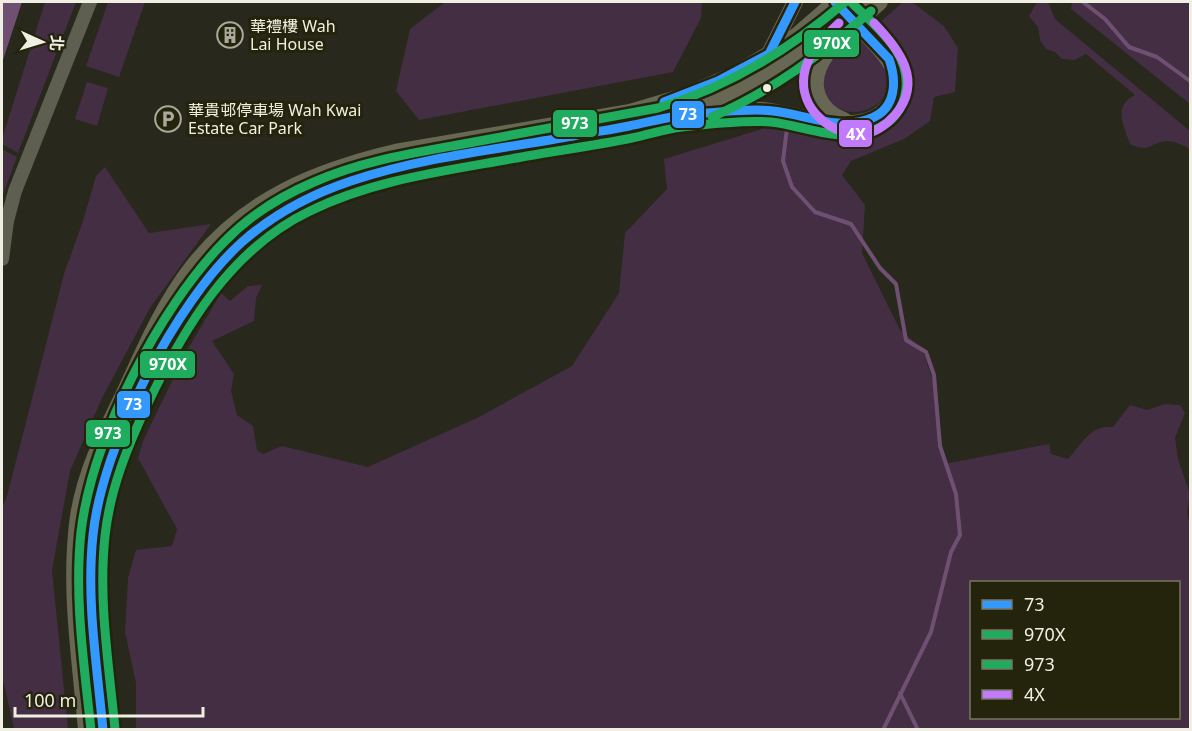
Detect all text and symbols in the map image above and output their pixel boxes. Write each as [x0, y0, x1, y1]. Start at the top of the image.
north arrow [12, 12, 72, 72]
place label: 華禮樓 Wah Lai House [250, 15, 336, 55]
building icon: 華禮樓 Wah Lai House [215, 20, 245, 50]
line badge: 970X [803, 29, 860, 58]
text: 970X [813, 32, 851, 54]
text: 北 [45, 34, 68, 52]
unlabelled marker [761, 82, 773, 94]
place label: 華貴邨停車場 Wah Kwai Estate Car Park [188, 99, 361, 139]
line badge: 73 [671, 100, 705, 129]
text: 73 [679, 103, 697, 125]
parking icon: 華貴邨停車場 Wah Kwai Estate Car Park [153, 104, 183, 134]
line badge: 973 [552, 109, 598, 138]
text: 973 [561, 112, 589, 134]
line badge: 4X [838, 119, 873, 148]
text: 4X [846, 123, 866, 145]
line badge: 970X [139, 350, 196, 379]
text: 970X [149, 353, 187, 375]
line badge: 73 [116, 390, 151, 419]
text: 73 [124, 393, 142, 415]
line badge: 973 [85, 419, 131, 448]
text: 973 [94, 422, 122, 444]
legend [970, 581, 1180, 719]
text: 73 [1024, 592, 1045, 616]
text: 970X [1024, 622, 1066, 646]
text: 973 [1024, 652, 1055, 676]
scale bar [15, 680, 202, 718]
text: 4X [1024, 682, 1045, 706]
text: 100 m [24, 688, 76, 712]

